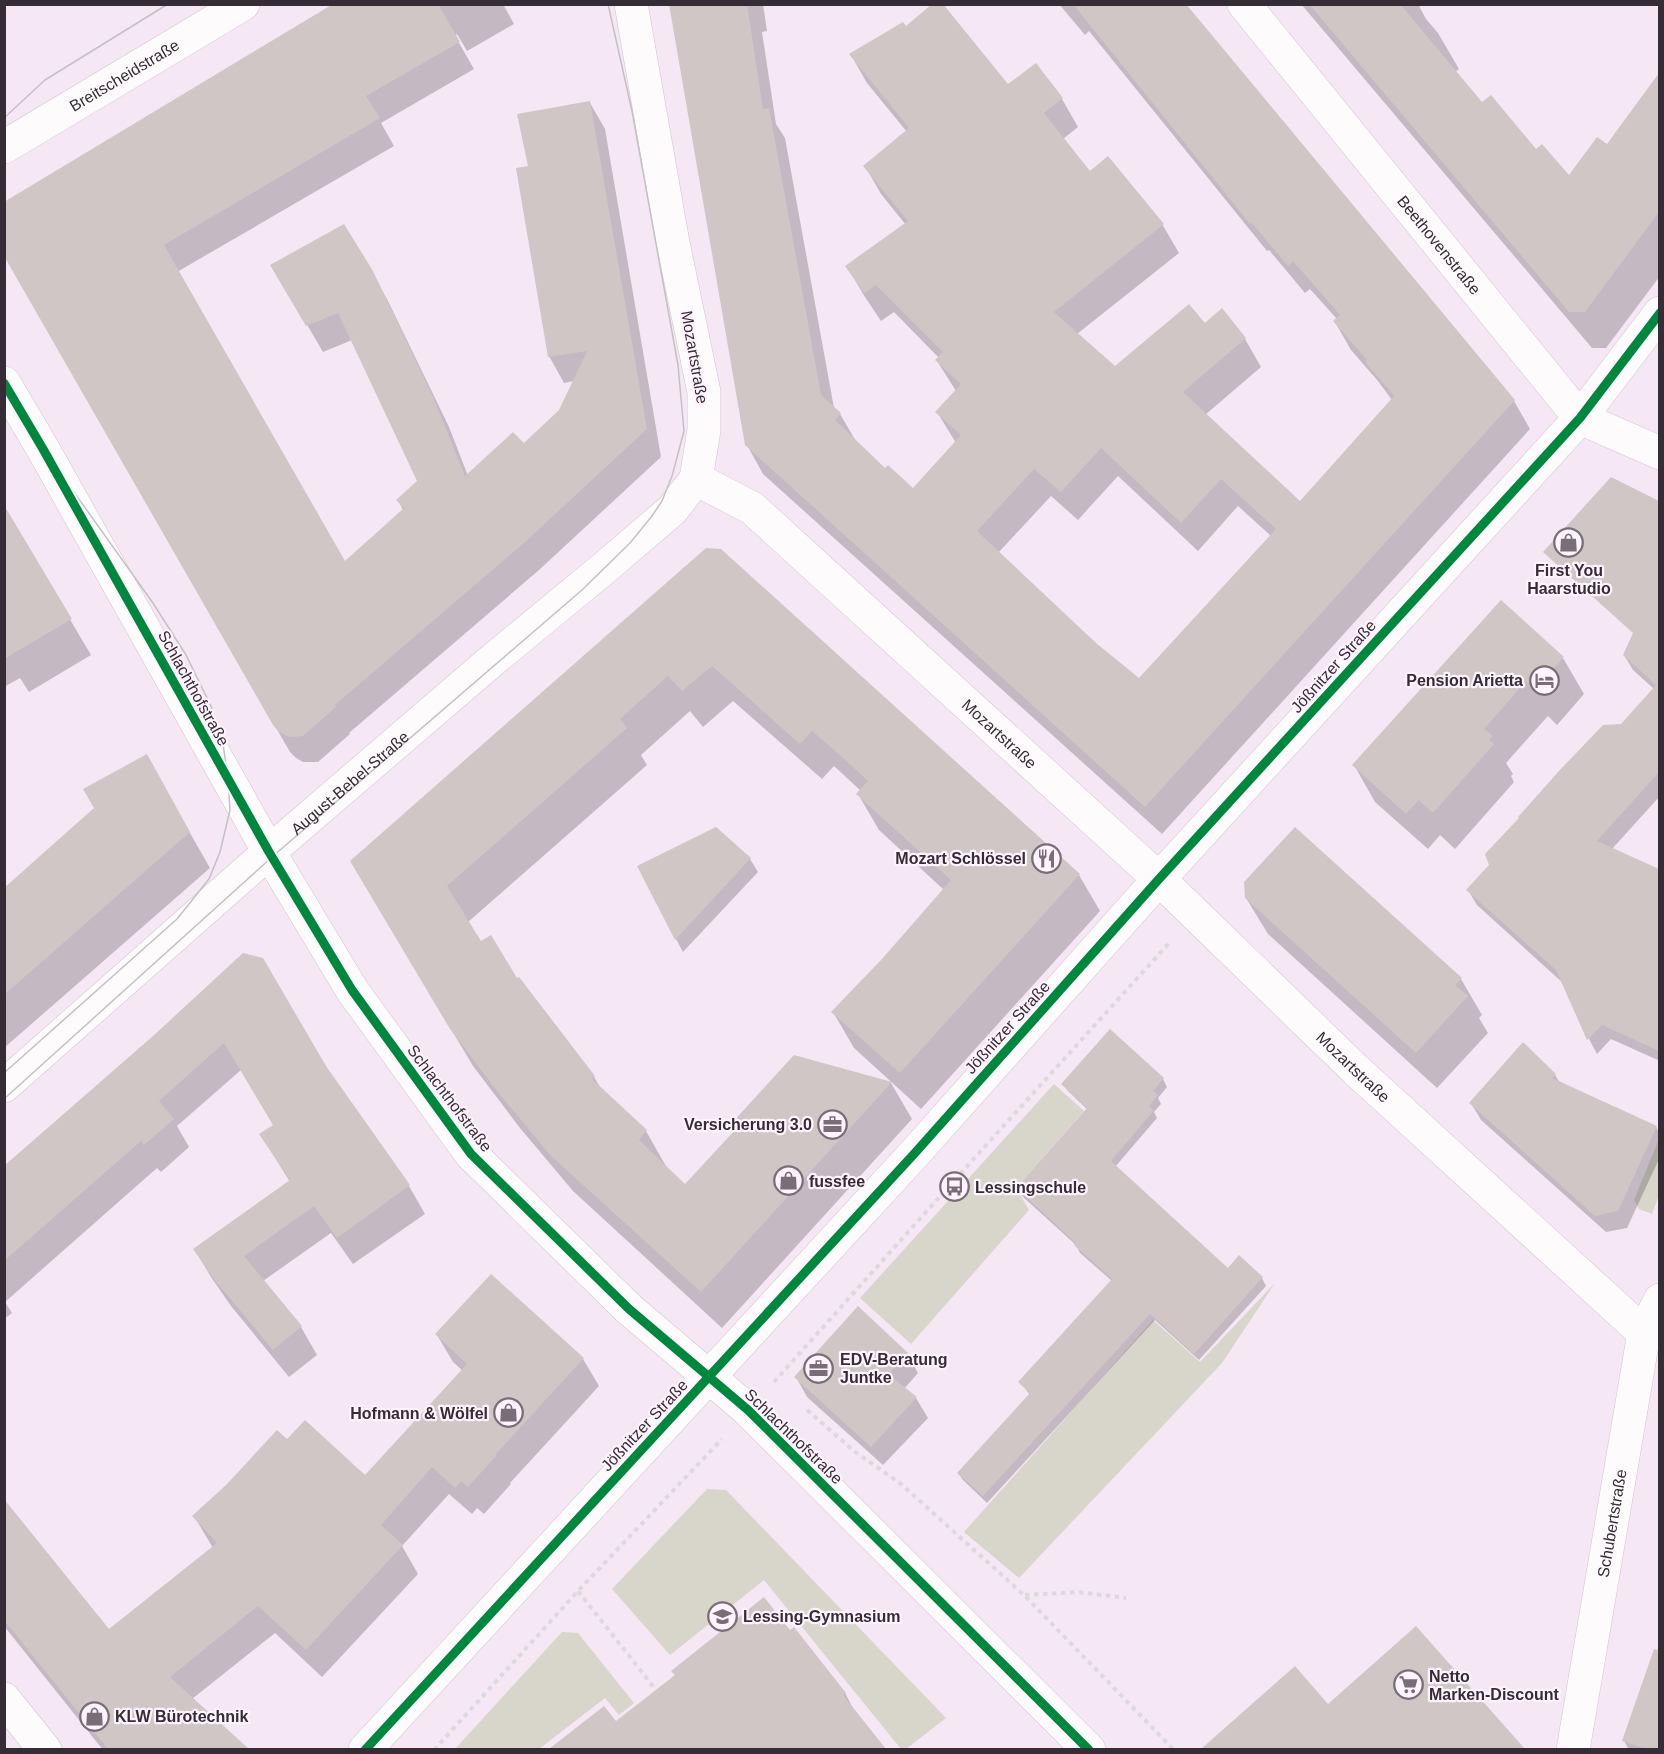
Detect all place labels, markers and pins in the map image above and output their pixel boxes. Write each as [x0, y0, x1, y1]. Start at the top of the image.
shop icon: First You Haarstudio [1553, 526, 1585, 558]
place label: First You Haarstudio [1527, 562, 1611, 597]
hotel icon: Pension Arietta [1528, 664, 1560, 696]
place label: Pension Arietta [1406, 672, 1523, 689]
restaurant icon: Mozart Schlössel [1031, 842, 1063, 874]
place label: Mozart Schlössel [895, 850, 1026, 867]
office icon: Versicherung 3.0 [817, 1108, 849, 1140]
place label: Versicherung 3.0 [684, 1116, 812, 1133]
shop icon: fussfee [772, 1165, 804, 1197]
bus stop icon: Lessingschule [938, 1171, 970, 1203]
place label: fussfee [809, 1173, 865, 1190]
place label: Lessingschule [975, 1179, 1086, 1196]
place label: EDV-Beratung Juntke [840, 1351, 948, 1386]
office icon: EDV-Beratung Juntke [803, 1352, 835, 1384]
shop icon: Hofmann & Wölfel [493, 1397, 525, 1429]
place label: Hofmann & Wölfel [350, 1405, 488, 1422]
school or university icon: Lessing-Gymnasium [706, 1600, 738, 1632]
place label: Lessing-Gymnasium [743, 1608, 900, 1625]
place label: Netto Marken-Discount [1429, 1668, 1559, 1703]
supermarket icon: Netto Marken-Discount [1392, 1669, 1424, 1701]
shop icon: KLW Bürotechnik [78, 1700, 110, 1732]
place label: KLW Bürotechnik [115, 1708, 248, 1725]

